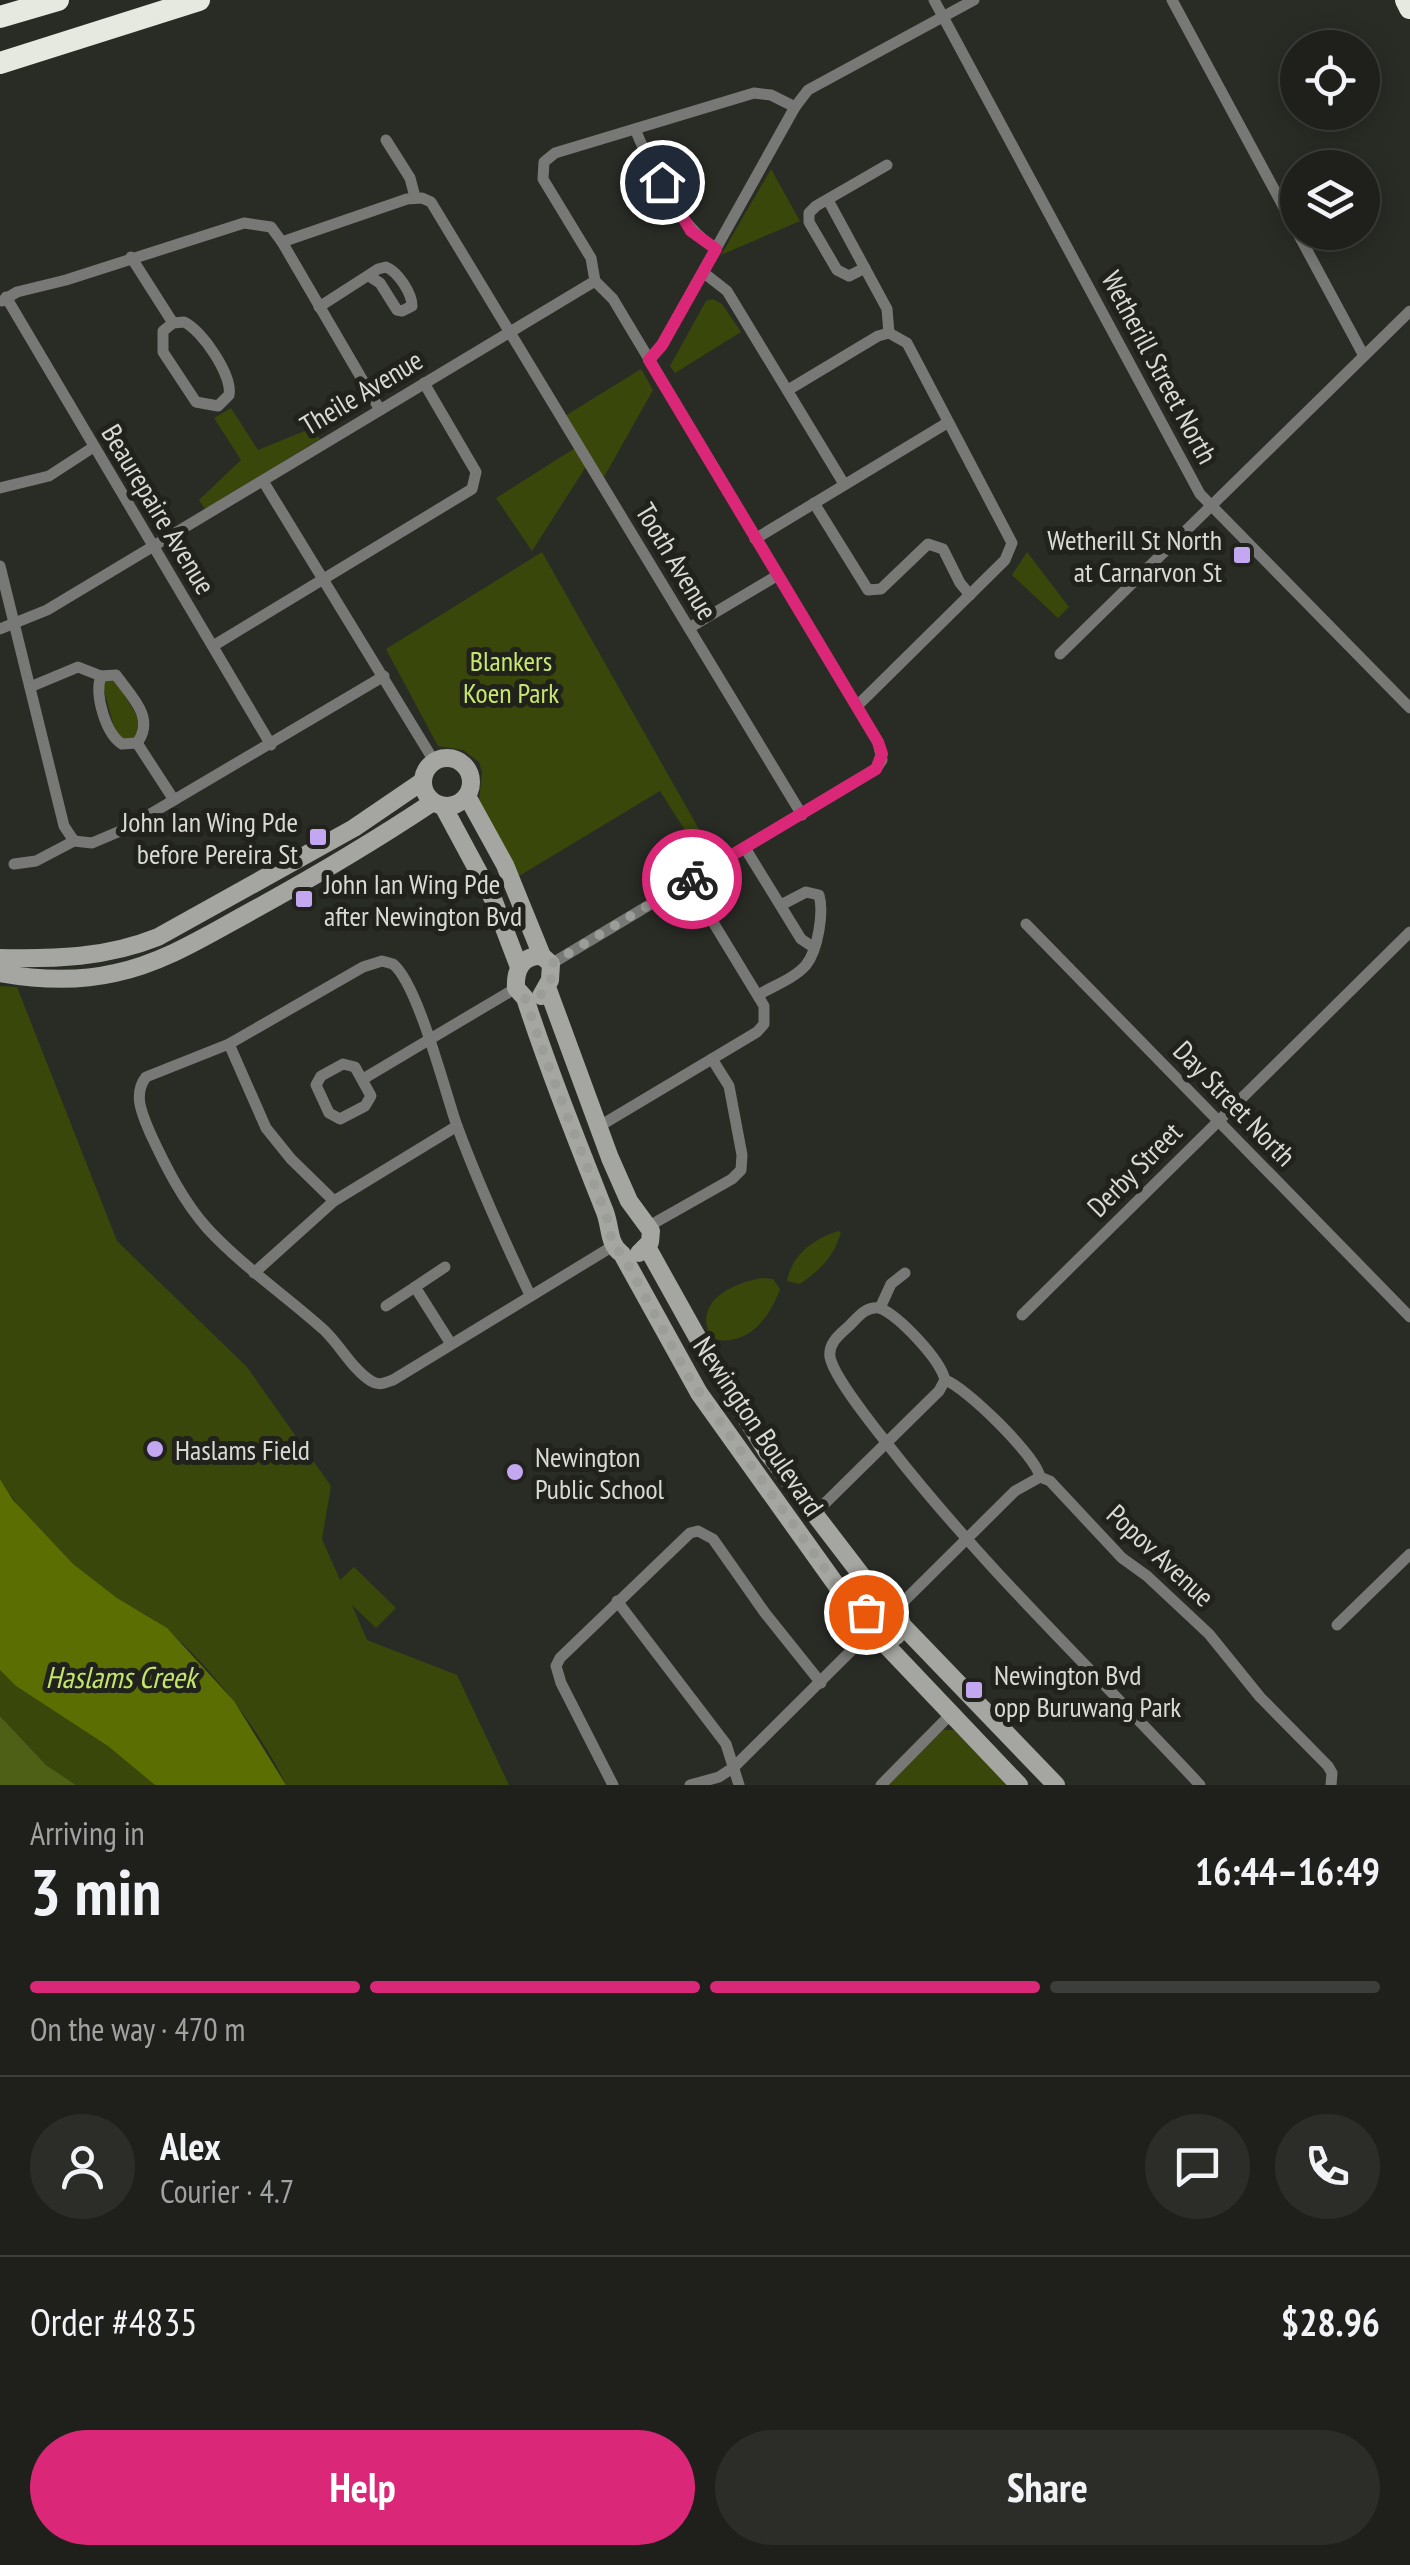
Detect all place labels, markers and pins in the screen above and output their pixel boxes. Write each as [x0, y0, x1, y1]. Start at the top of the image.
pin [620, 140, 705, 225]
place label: Wetherill St North at Carnarvon St [1047, 521, 1222, 590]
marker: Wetherill St North at Carnarvon St [1231, 544, 1253, 566]
place label: John Ian Wing Pde before Pereira St [121, 803, 298, 872]
marker: John Ian Wing Pde before Pereira St [307, 826, 329, 848]
place label: John Ian Wing Pde after Newington Bvd [323, 865, 522, 934]
marker: John Ian Wing Pde after Newington Bvd [293, 888, 315, 910]
place label: Haslams Field [175, 1431, 310, 1468]
marker: Haslams Field [144, 1438, 166, 1460]
place label: Newington Public School [535, 1438, 665, 1507]
marker: Newington Public School [504, 1461, 526, 1483]
pin [824, 1570, 909, 1655]
place label: Newington Bvd opp Buruwang Park [994, 1656, 1181, 1725]
marker: Newington Bvd opp Buruwang Park [963, 1679, 985, 1701]

